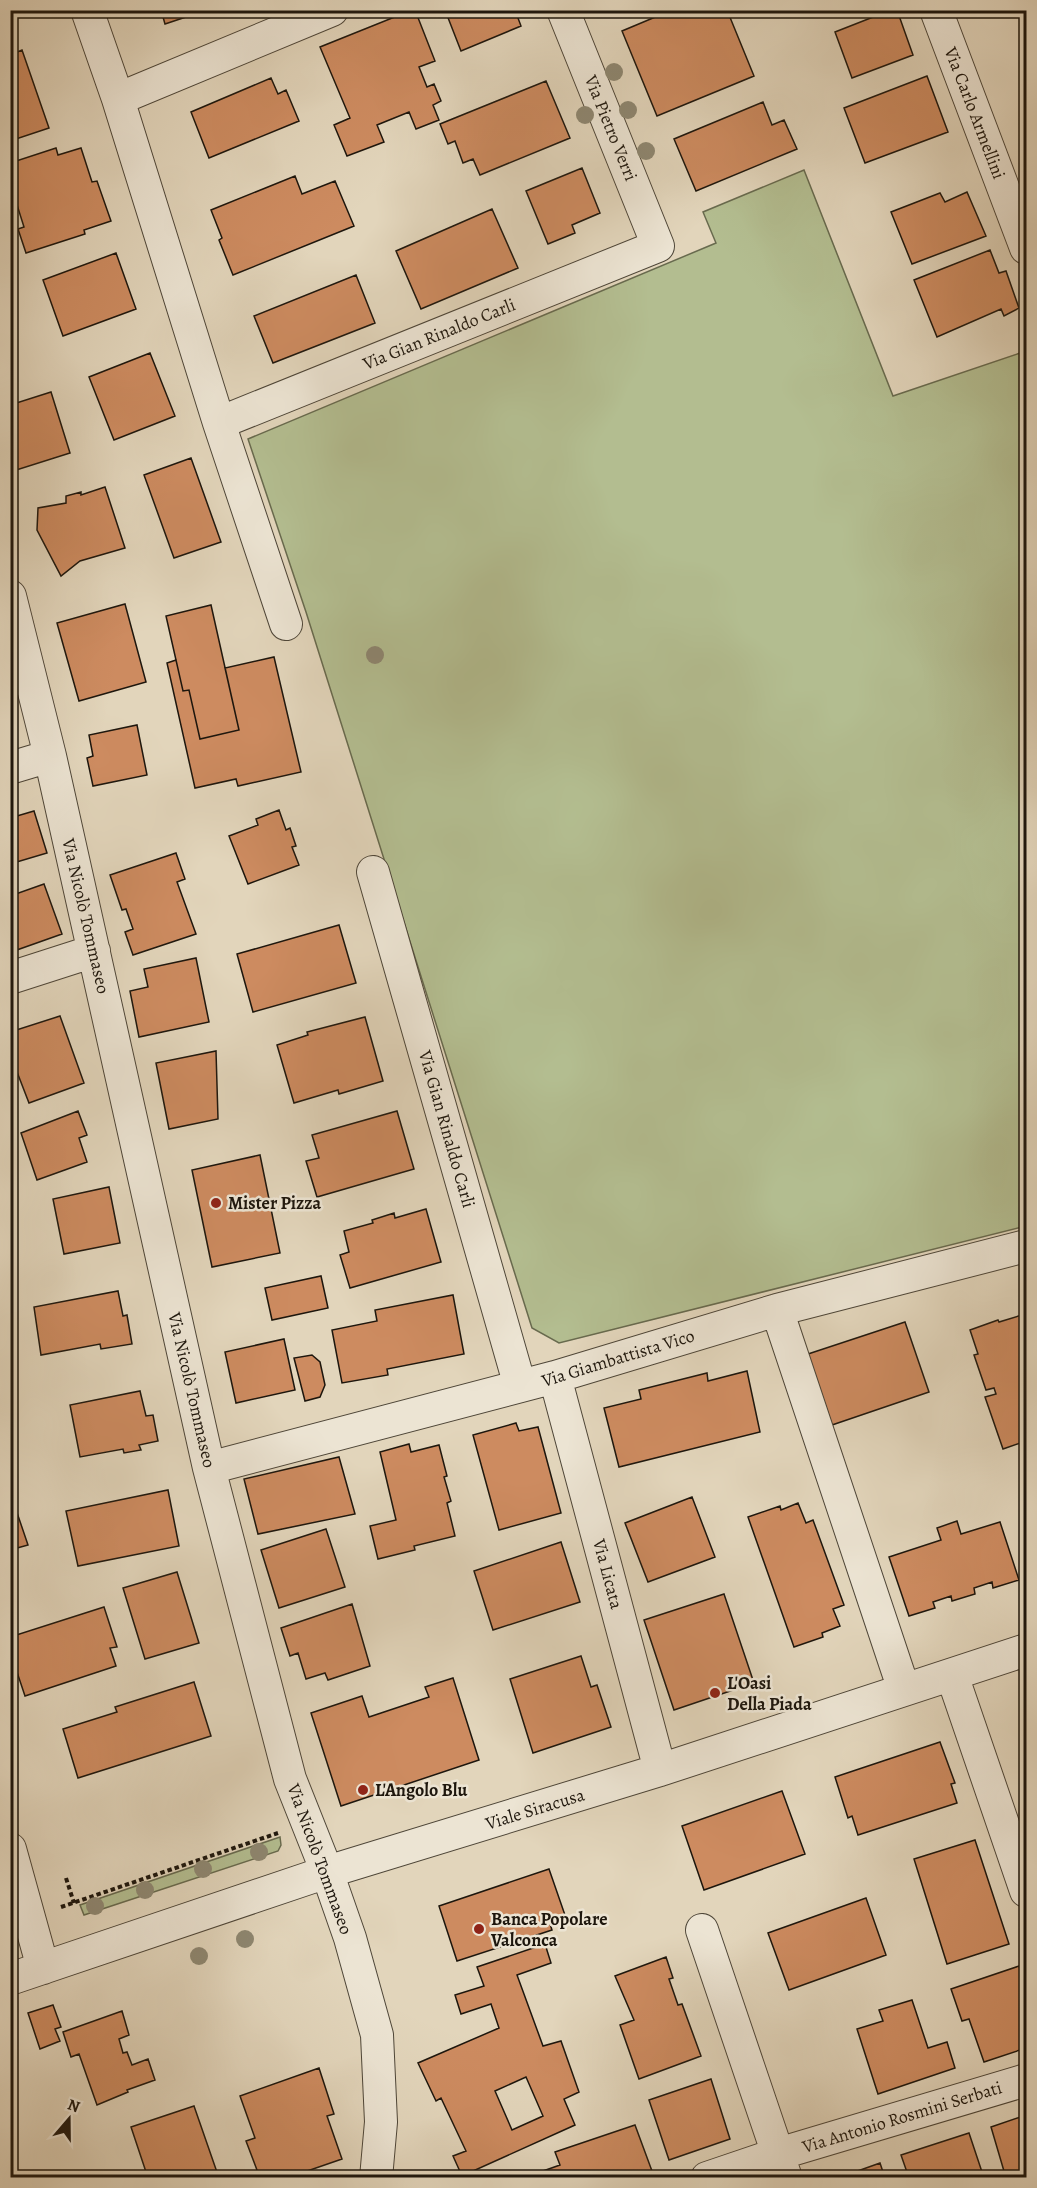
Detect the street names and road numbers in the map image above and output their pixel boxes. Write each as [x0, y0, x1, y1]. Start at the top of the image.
street label: Via Carlo Armellini [938, 43, 1011, 182]
street label: Via Pietro Verri [579, 71, 643, 184]
street label: Via Gian Rinaldo Carli [358, 292, 519, 376]
street label: Via Nicolò Tommaseo [56, 835, 116, 996]
street label: Via Gian Rinaldo Carli [413, 1047, 481, 1210]
street label: Via Nicolò Tommaseo [162, 1309, 222, 1470]
street label: Via Giambattista Vico [538, 1323, 697, 1393]
street label: Via Licata [587, 1535, 629, 1612]
street label: Via Nicolò Tommaseo [281, 1779, 358, 1938]
street label: Viale Siracusa [482, 1782, 588, 1836]
street label: Via Antonio Rosmini Serbati [798, 2075, 1005, 2159]

